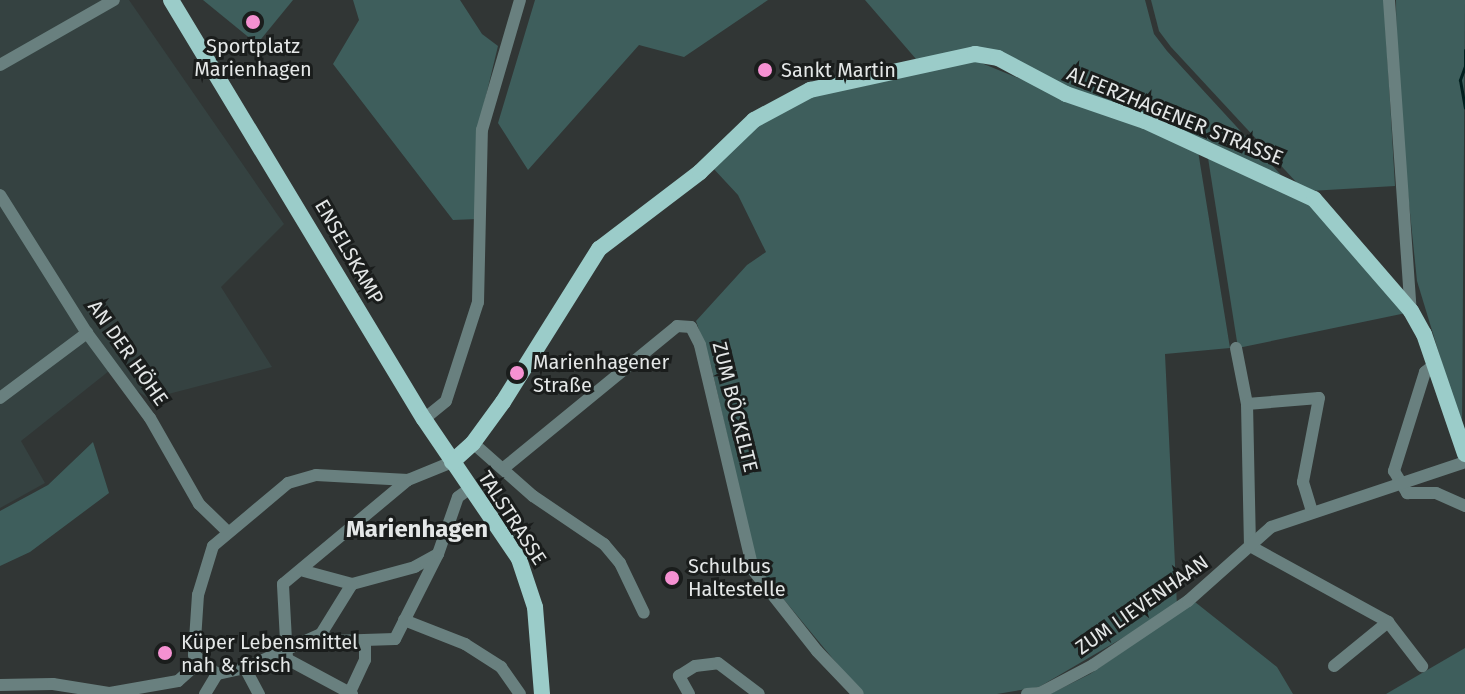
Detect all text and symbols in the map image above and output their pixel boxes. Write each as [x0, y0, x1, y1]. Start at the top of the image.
marker: Sportplatz Marienhagen [244, 13, 262, 31]
place label: Sportplatz Marienhagen [194, 34, 312, 81]
place label: Sankt Martin [781, 58, 896, 82]
marker: Sankt Martin [756, 61, 774, 79]
street label: ALFERZHAGENER STRASSE [1063, 62, 1287, 170]
street label: ENSELSKAMP [309, 195, 389, 309]
street label: AN DER HÖHE [83, 296, 173, 410]
street label: ZUM BÖCKELTE [707, 339, 763, 475]
place label: Marienhagener Straße [533, 350, 669, 397]
marker: Marienhagener Straße [508, 364, 526, 382]
street label: TALSTRASSE [473, 467, 551, 569]
district label: Marienhagen [346, 516, 488, 544]
street label: ZUM LIEVENHAAN [1071, 550, 1213, 660]
place label: Schulbus Haltestelle [688, 554, 786, 601]
marker: Schulbus Haltestelle [663, 569, 681, 587]
place label: Küper Lebensmittel nah & frisch [181, 630, 358, 677]
marker: Küper Lebensmittel nah & frisch [156, 644, 174, 662]

